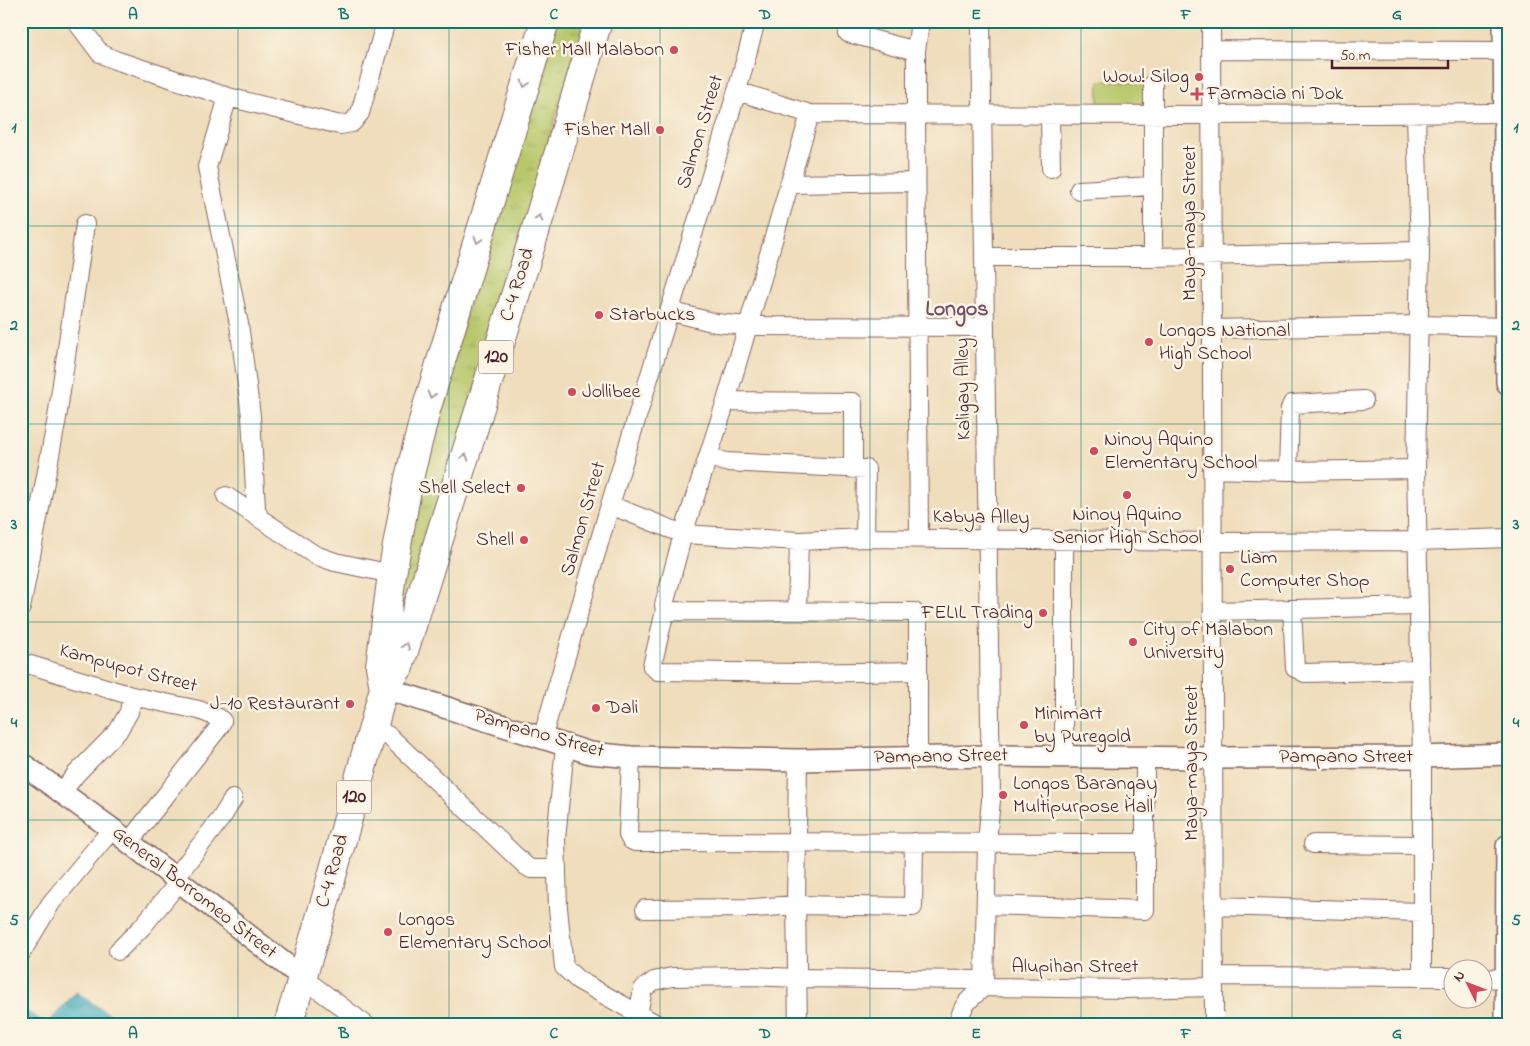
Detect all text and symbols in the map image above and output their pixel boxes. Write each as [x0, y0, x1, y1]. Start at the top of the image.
text: A [128, 3, 138, 27]
text: B [338, 3, 350, 27]
text: C [550, 3, 559, 27]
text: D [758, 3, 771, 27]
text: E [971, 3, 981, 27]
text: F [1180, 3, 1192, 27]
text: G [1392, 3, 1402, 27]
place label: Fisher Mall Malabon [504, 36, 664, 65]
scale bar [1332, 38, 1449, 70]
marker: Fisher Mall Malabon [668, 44, 680, 56]
text: 50 m [1340, 45, 1371, 67]
place label: Wow! Silog [1103, 63, 1189, 93]
street label: Salmon Street [670, 71, 732, 193]
marker: Wow! Silog [1193, 71, 1205, 83]
one-way arrow [521, 80, 531, 88]
place label: Farmacia ni Dok [1206, 80, 1343, 109]
marker: Farmacia ni Dok [1191, 88, 1203, 100]
text: 1 [11, 116, 17, 140]
place label: Fisher Mall [563, 116, 650, 145]
text: 1 [1513, 116, 1519, 140]
marker: Fisher Mall [654, 124, 666, 136]
street label: Maya-maya Street [1176, 145, 1205, 301]
one-way arrow [533, 215, 543, 223]
one-way arrow [473, 235, 483, 244]
street label: C-4 Road [493, 245, 543, 325]
district label: Longos [926, 294, 988, 327]
place label: Starbucks [609, 301, 695, 330]
marker: Starbucks [593, 309, 605, 321]
text: 2 [9, 314, 18, 338]
text: 2 [1511, 314, 1520, 338]
place label: Longos National High School [1159, 317, 1290, 370]
marker: Longos National High School [1143, 336, 1155, 348]
street label: Kaligay Alley [949, 337, 980, 440]
road number: 120 [478, 341, 514, 374]
place label: Jollibee [582, 378, 640, 407]
marker: Jollibee [566, 386, 578, 398]
one-way arrow [426, 391, 436, 399]
place label: Ninoy Aquino Elementary School [1104, 426, 1257, 478]
marker: Ninoy Aquino Elementary School [1088, 445, 1100, 457]
one-way arrow [460, 454, 470, 462]
street label: Salmon Street [554, 458, 614, 580]
place label: Shell Select [418, 474, 511, 503]
marker: Shell Select [515, 482, 527, 494]
marker: Ninoy Aquino Senior High School [1121, 489, 1133, 501]
place label: Ninoy Aquino Senior High School [1052, 501, 1202, 554]
street label: Kabya Alley [932, 503, 1030, 533]
text: 3 [10, 513, 18, 537]
text: 3 [1512, 513, 1520, 537]
place label: Shell [476, 526, 514, 555]
marker: Shell [518, 534, 530, 546]
place label: Liam Computer Shop [1240, 544, 1370, 596]
marker: Liam Computer Shop [1224, 563, 1236, 575]
place label: FELIL Trading [920, 599, 1033, 629]
marker: FELIL Trading [1037, 607, 1049, 619]
place label: City of Malabon University [1143, 616, 1273, 668]
marker: City of Malabon University [1127, 636, 1139, 648]
street label: Kampupot Street [56, 637, 200, 701]
one-way arrow [400, 642, 410, 650]
street label: Maya-maya Street [1178, 685, 1207, 841]
place label: J-10 Restaurant [210, 690, 340, 719]
place label: Dali [605, 694, 638, 723]
marker: J-10 Restaurant [344, 698, 356, 710]
place label: Minimart by Puregold [1034, 700, 1131, 753]
street label: Pampano Street [471, 702, 608, 766]
marker: Dali [590, 702, 602, 714]
text: 4 [10, 711, 18, 735]
text: 4 [1512, 711, 1520, 735]
marker: Minimart by Puregold [1018, 719, 1030, 731]
street label: Pampano Street [874, 741, 1009, 773]
street label: Pampano Street [1279, 743, 1413, 772]
place label: Longos Barangay Multipurpose Hall [1013, 770, 1157, 822]
road number: 120 [336, 780, 372, 814]
marker: Longos Barangay Multipurpose Hall [997, 789, 1009, 801]
street label: General Borromeo Street [105, 819, 283, 967]
street label: C-4 Road [309, 831, 357, 911]
place label: Longos Elementary School [398, 906, 551, 958]
text: 5 [9, 909, 19, 933]
text: 5 [1511, 909, 1521, 933]
marker: Longos Elementary School [382, 926, 394, 938]
street label: Alupihan Street [1011, 953, 1139, 982]
north arrow [1442, 958, 1492, 1008]
text: N [1448, 966, 1470, 987]
text: A [128, 1022, 138, 1046]
text: B [338, 1022, 350, 1046]
text: C [550, 1022, 559, 1046]
text: D [758, 1022, 771, 1046]
text: E [971, 1022, 981, 1046]
text: F [1180, 1022, 1192, 1046]
text: G [1392, 1022, 1402, 1046]

